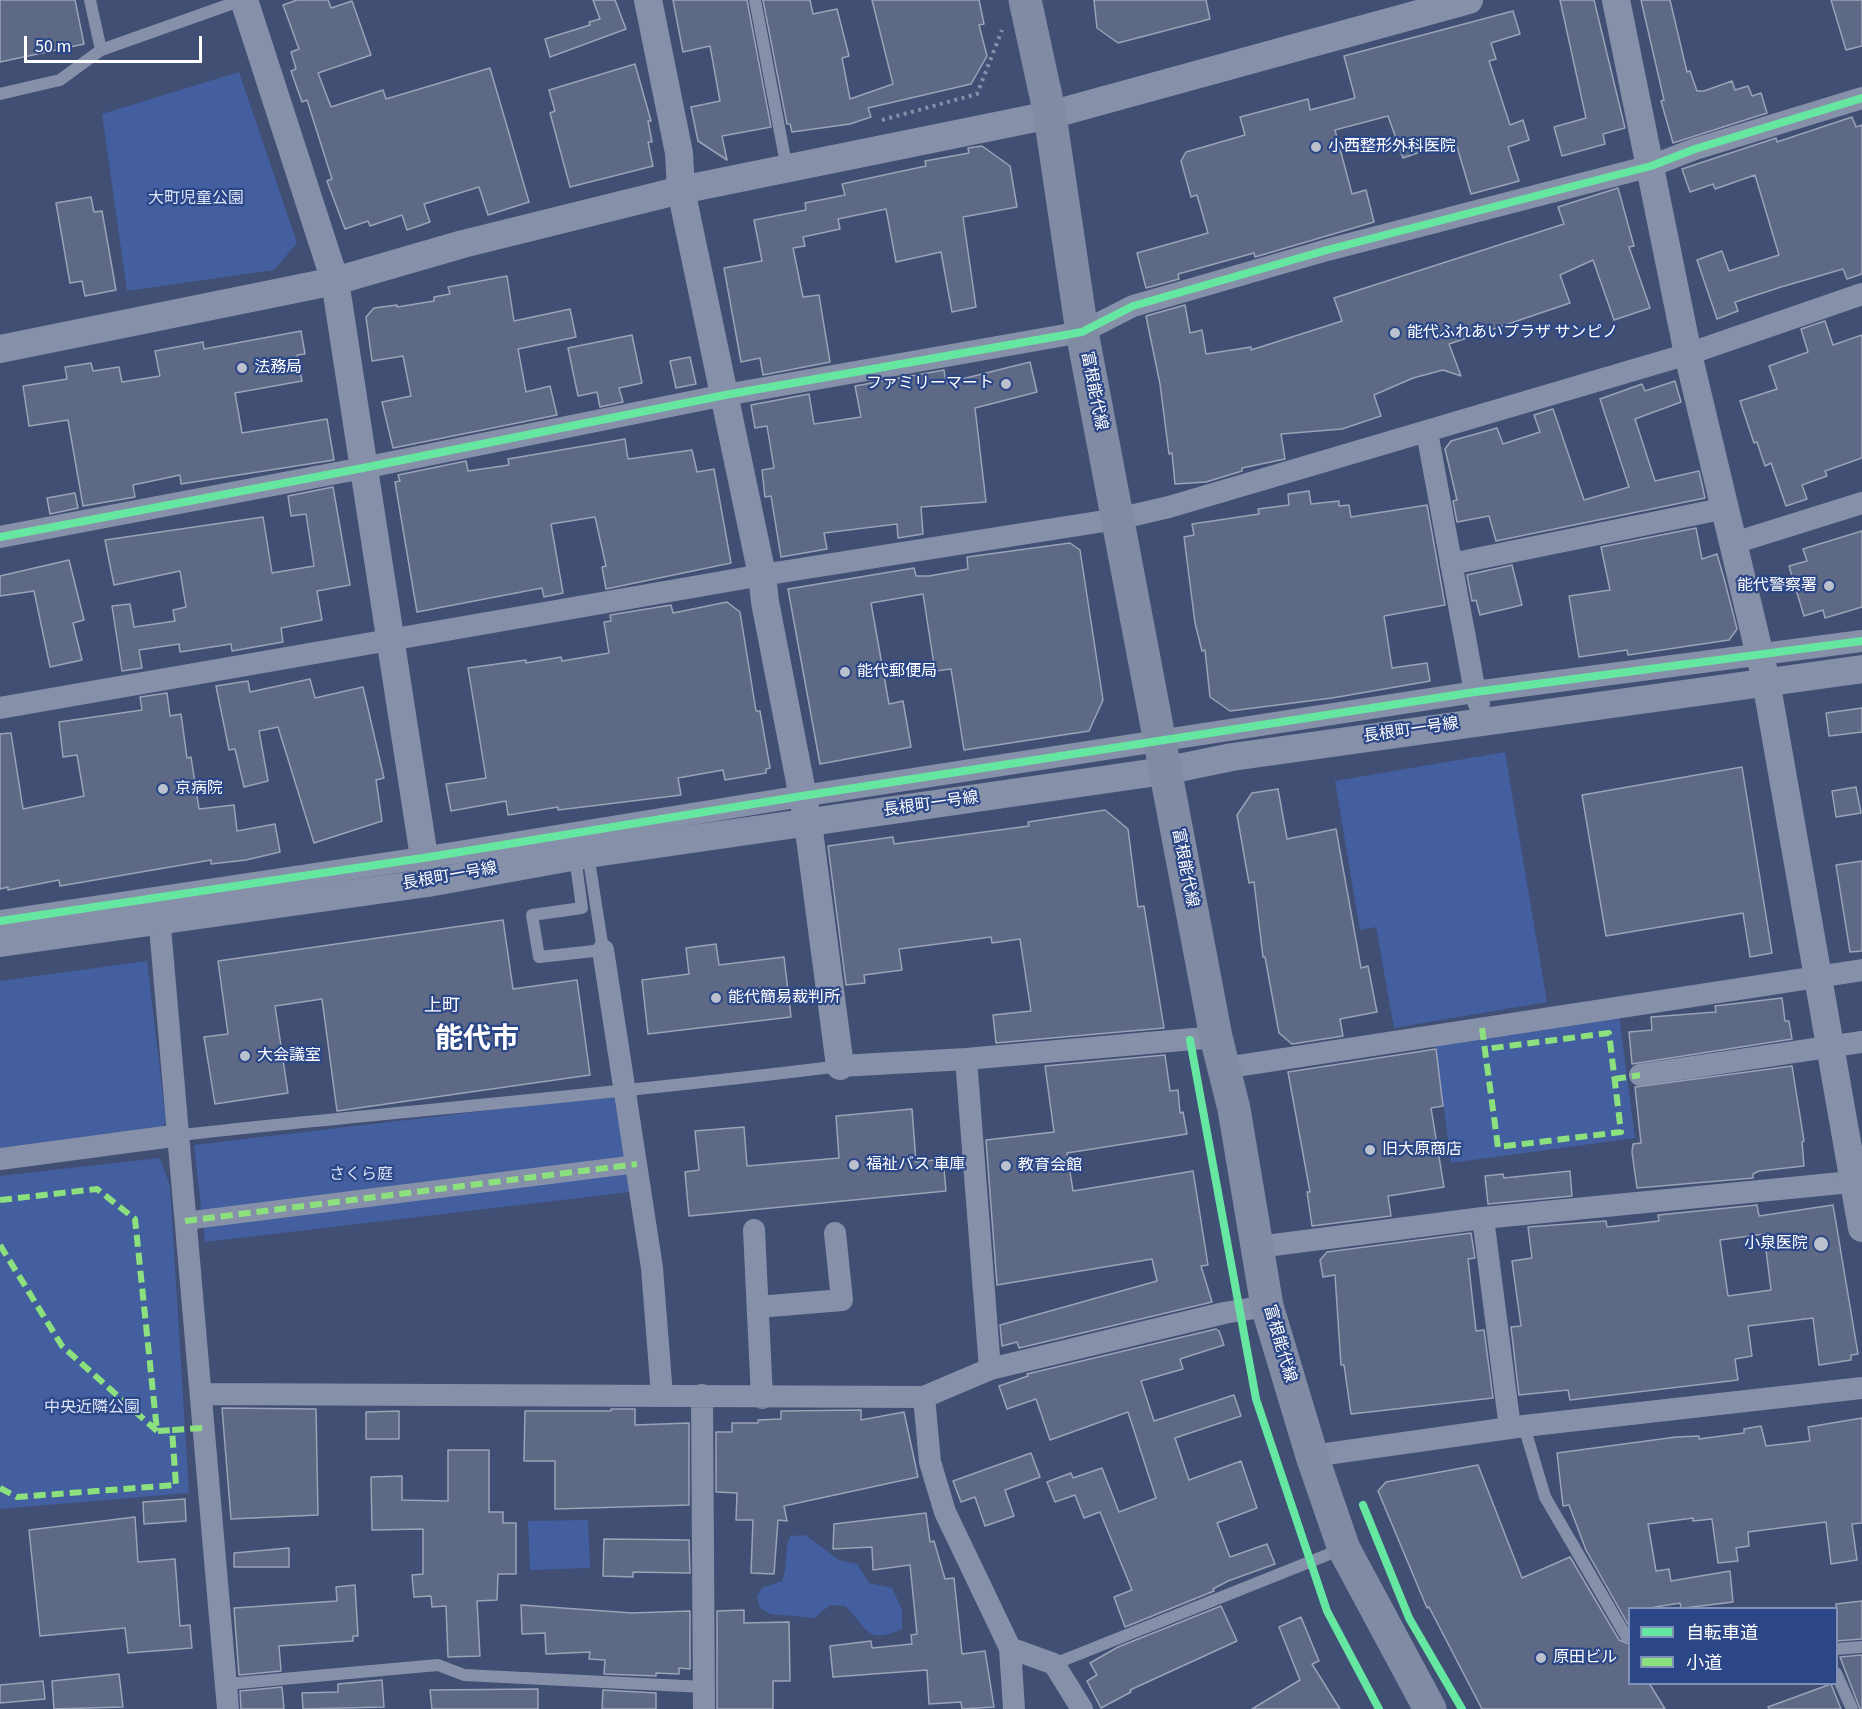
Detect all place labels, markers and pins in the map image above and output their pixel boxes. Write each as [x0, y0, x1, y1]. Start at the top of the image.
place label: 小西整形外科医院 [1328, 137, 1456, 157]
marker: 小西整形外科医院 [1309, 140, 1323, 154]
place label: 能代ふれあいプラザ サンピノ [1407, 323, 1618, 343]
marker: 能代ふれあいプラザ サンピノ [1388, 326, 1402, 340]
place label: 法務局 [254, 358, 302, 378]
marker: 法務局 [235, 361, 249, 375]
place label: ファミリーマート [866, 374, 994, 394]
marker: ファミリーマート [999, 377, 1013, 391]
place label: 能代警察署 [1737, 576, 1817, 596]
marker: 能代警察署 [1822, 579, 1836, 593]
place label: 能代郵便局 [857, 662, 937, 682]
marker: 能代郵便局 [838, 665, 852, 679]
place label: 京病院 [175, 779, 223, 799]
marker: 京病院 [156, 782, 170, 796]
place label: 能代簡易裁判所 [728, 988, 840, 1008]
marker: 能代簡易裁判所 [709, 991, 723, 1005]
place label: 大会議室 [257, 1046, 321, 1066]
marker: 大会議室 [238, 1049, 252, 1063]
place label: 旧大原商店 [1382, 1140, 1462, 1160]
marker: 旧大原商店 [1363, 1143, 1377, 1157]
place label: 福祉バス 車庫 [866, 1155, 965, 1175]
place label: 教育会館 [1018, 1156, 1082, 1176]
marker: 福祉バス 車庫 [847, 1158, 861, 1172]
marker: 教育会館 [999, 1159, 1013, 1173]
place label: 小泉医院 [1744, 1234, 1808, 1254]
marker: 小泉医院 [1812, 1235, 1830, 1253]
place label: 原田ビル [1553, 1648, 1617, 1668]
marker: 原田ビル [1534, 1651, 1548, 1665]

